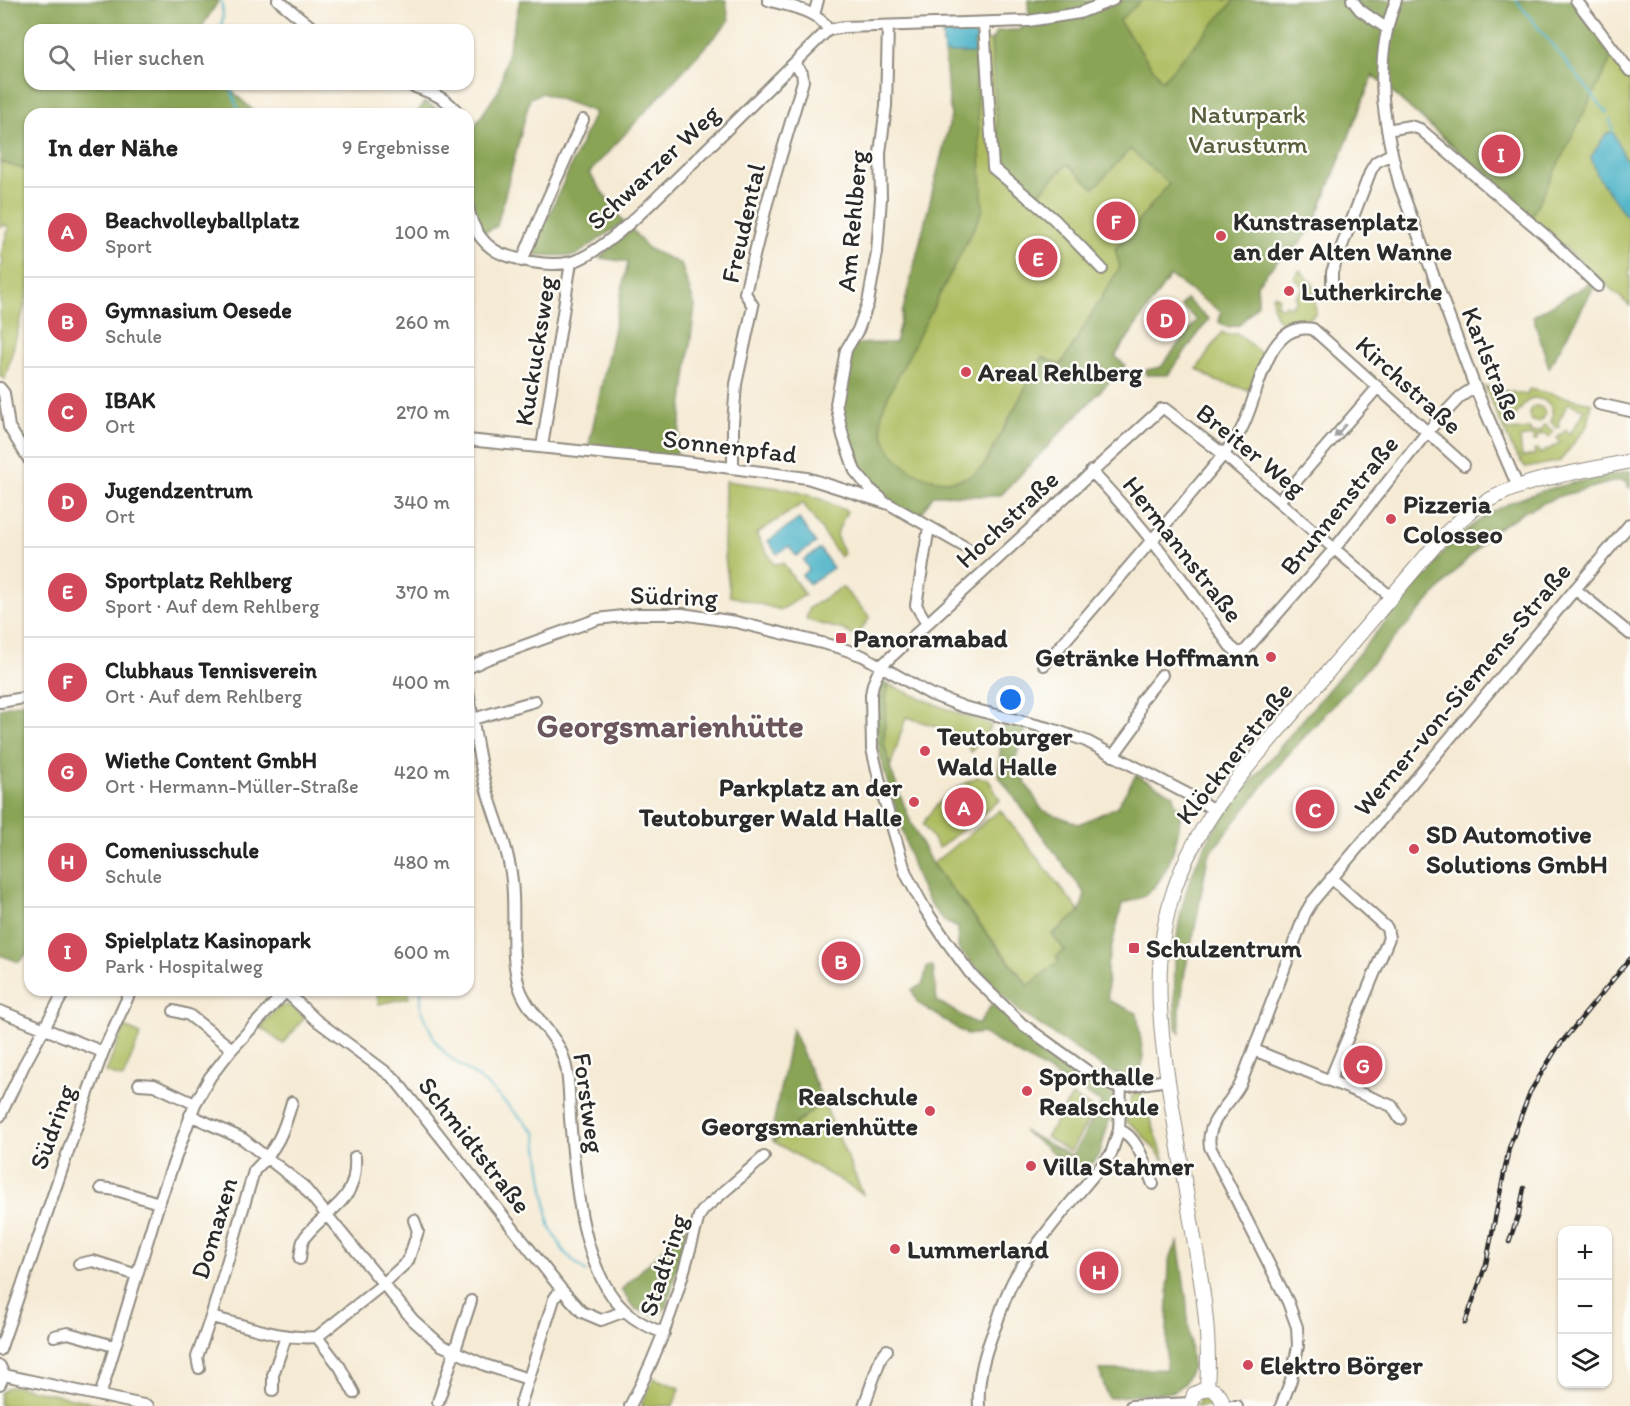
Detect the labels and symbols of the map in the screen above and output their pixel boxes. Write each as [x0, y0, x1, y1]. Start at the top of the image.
street label: Schwarzer Weg [580, 97, 727, 237]
park label: Naturpark Varusturm [1188, 98, 1308, 160]
pin: I [1482, 132, 1520, 176]
street label: Am Rehlberg [830, 148, 874, 293]
street label: Freudental [714, 160, 772, 286]
pin: F [1096, 198, 1136, 244]
place label: Kunstrasenplatz an der Alten Wanne [1233, 205, 1452, 267]
marker: Kunstrasenplatz an der Alten Wanne [1214, 229, 1228, 243]
pin: E [1018, 236, 1058, 280]
street label: Kuckucksweg [507, 273, 563, 428]
place label: Lutherkirche [1301, 275, 1442, 307]
marker: Lutherkirche [1282, 284, 1296, 298]
pin: D [1146, 296, 1186, 342]
street label: Karlstraße [1455, 302, 1529, 426]
street label: Kirchstraße [1349, 329, 1469, 441]
place label: Areal Rehlberg [977, 356, 1143, 388]
marker: Areal Rehlberg [959, 365, 973, 379]
street label: Breiter Weg [1190, 396, 1313, 504]
street label: Sonnenpfad [661, 422, 799, 470]
one-way arrow [1334, 423, 1347, 438]
street label: Brunnenstraße [1273, 429, 1405, 581]
street label: Hochstraße [949, 463, 1065, 575]
street label: Hermannstraße [1116, 469, 1250, 629]
place label: Pizzeria Colosseo [1403, 488, 1503, 550]
marker: Pizzeria Colosseo [1384, 512, 1398, 526]
street label: Werner-von-Siemens-Straße [1346, 555, 1578, 823]
street label: Südring [630, 578, 719, 614]
place label: Panoramabad [853, 622, 1009, 654]
marker: Panoramabad [834, 631, 848, 645]
place label: Getränke Hoffmann [1035, 641, 1259, 673]
marker: Getränke Hoffmann [1264, 650, 1278, 664]
street label: Klöcknerstraße [1168, 675, 1300, 831]
your location [996, 685, 1025, 714]
district label: Georgsmarienhütte [536, 707, 804, 745]
place label: Teutoburger Wald Halle [936, 720, 1074, 782]
marker: Teutoburger Wald Halle [918, 744, 932, 758]
place label: Parkplatz an der Teutoburger Wald Halle [638, 771, 903, 833]
pin: A [944, 784, 984, 830]
pin: C [1296, 786, 1334, 832]
marker: Parkplatz an der Teutoburger Wald Halle [907, 795, 921, 809]
place label: SD Automotive Solutions GmbH [1426, 818, 1608, 880]
marker: SD Automotive Solutions GmbH [1407, 842, 1421, 856]
place label: Schulzentrum [1146, 932, 1303, 964]
pin: B [822, 938, 860, 984]
marker: Schulzentrum [1127, 941, 1141, 955]
pin: G [1344, 1042, 1382, 1088]
street label: Forstweg [566, 1051, 612, 1156]
place label: Sporthalle Realschule [1039, 1060, 1159, 1122]
street label: Schmidtstraße [412, 1070, 538, 1220]
street label: Südring [22, 1080, 82, 1174]
place label: Realschule Georgsmarienhütte [701, 1080, 918, 1142]
marker: Sporthalle Realschule [1020, 1084, 1034, 1098]
marker: Realschule Georgsmarienhütte [923, 1104, 937, 1118]
place label: Villa Stahmer [1043, 1150, 1195, 1182]
marker: Villa Stahmer [1024, 1159, 1038, 1173]
street label: Domaxen [183, 1173, 245, 1283]
street label: Stadtring [631, 1209, 695, 1320]
place label: Lummerland [907, 1233, 1049, 1265]
marker: Lummerland [888, 1242, 902, 1256]
pin: H [1080, 1248, 1118, 1294]
place label: Elektro Börger [1260, 1349, 1423, 1381]
marker: Elektro Börger [1241, 1358, 1255, 1372]

